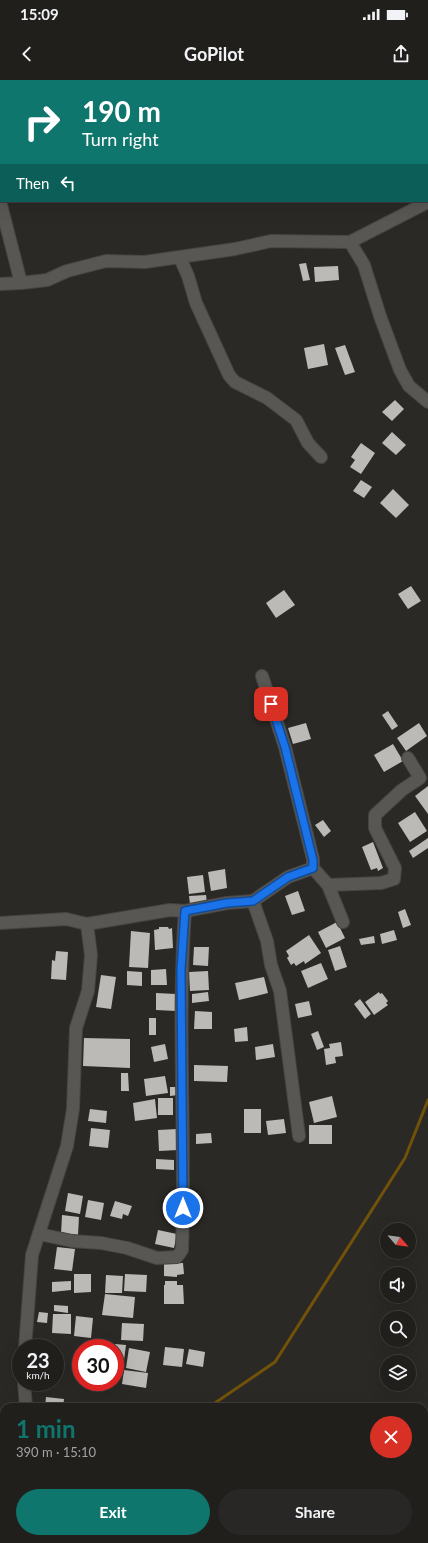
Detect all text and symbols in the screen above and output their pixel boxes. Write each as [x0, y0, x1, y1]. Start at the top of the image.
text: 15:09 [20, 5, 59, 23]
icon: back [16, 43, 38, 65]
text: GoPilot [184, 43, 244, 65]
icon: share [390, 43, 412, 65]
text: 190 m [82, 94, 161, 128]
icon: right [16, 96, 68, 148]
text: Turn right [82, 128, 159, 150]
icon: left [57, 172, 79, 194]
text: Then [16, 174, 49, 192]
pin [254, 687, 288, 721]
icon: arrive [260, 693, 282, 715]
position arrow [162, 1187, 204, 1229]
north arrow [380, 1223, 416, 1259]
map controls [380, 1223, 416, 1391]
button: sound [380, 1267, 416, 1303]
button: search [380, 1311, 416, 1347]
speed limit sign: 30 [72, 1339, 124, 1391]
text: 23 [26, 1348, 50, 1372]
button: layers [380, 1355, 416, 1391]
text: km/h [26, 1369, 50, 1381]
text: 1 min [16, 1414, 76, 1443]
button: close [370, 1416, 412, 1458]
text: 390 m · 15:10 [16, 1444, 96, 1460]
button: Exit [16, 1489, 210, 1535]
button: Share [218, 1489, 412, 1535]

